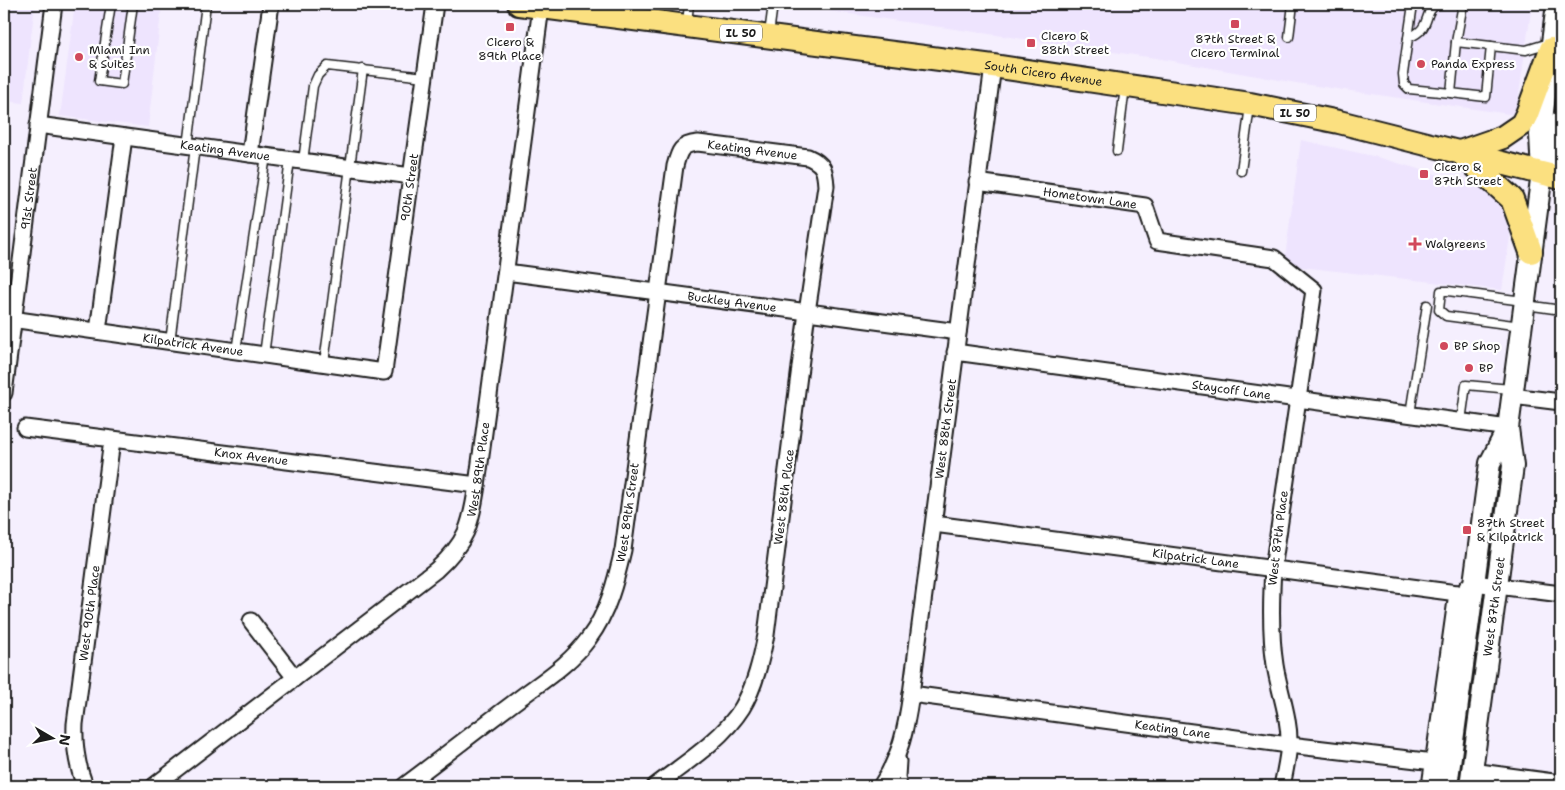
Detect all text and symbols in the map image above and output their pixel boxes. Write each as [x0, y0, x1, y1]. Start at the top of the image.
marker: 87th Street & Cicero Terminal [1229, 18, 1241, 30]
marker: Cicero & 89th Place [504, 21, 516, 33]
road number: IL 50 [720, 24, 762, 42]
place label: Cicero & 88th Street [1041, 28, 1109, 58]
place label: 87th Street & Cicero Terminal [1191, 31, 1280, 61]
place label: Cicero & 89th Place [478, 34, 542, 64]
marker: Cicero & 88th Street [1025, 37, 1037, 49]
place label: Miami Inn & Suites [89, 42, 150, 72]
marker: Miami Inn & Suites [73, 51, 85, 63]
place label: Panda Express [1431, 56, 1515, 72]
street label: South Cicero Avenue [983, 57, 1104, 90]
marker: Panda Express [1415, 58, 1427, 70]
road number: IL 50 [1274, 105, 1316, 122]
street label: Keating Avenue [707, 136, 799, 164]
street label: Keating Avenue [179, 137, 271, 165]
street label: 90th Street [397, 152, 422, 223]
place label: Cicero & 87th Street [1434, 159, 1502, 189]
street label: 91st Street [17, 166, 41, 231]
marker: Cicero & 87th Street [1418, 168, 1430, 180]
street label: Hometown Lane [1042, 184, 1138, 213]
place label: Walgreens [1425, 236, 1486, 252]
marker: Walgreens [1409, 238, 1421, 250]
street label: Buckley Avenue [686, 288, 778, 316]
street label: Kilpatrick Avenue [142, 330, 245, 360]
place label: BP Shop [1454, 338, 1501, 354]
marker: BP Shop [1438, 340, 1450, 352]
place label: BP [1479, 360, 1493, 376]
marker: BP [1463, 362, 1475, 374]
street label: Staycoff Lane [1191, 377, 1272, 403]
street label: West 88th Street [931, 378, 960, 480]
street label: West 89th Place [463, 421, 493, 519]
street label: Knox Avenue [213, 444, 289, 469]
street label: West 88th Place [770, 448, 798, 546]
street label: West 89th Street [612, 462, 643, 564]
street label: West 87th Place [1264, 489, 1292, 587]
place label: 87th Street & Kilpatrick [1477, 515, 1545, 545]
marker: 87th Street & Kilpatrick [1461, 524, 1473, 536]
street label: Kilpatrick Lane [1152, 545, 1240, 572]
street label: West 87th Street [1479, 556, 1509, 658]
street label: West 90th Place [75, 564, 104, 662]
north arrow [28, 712, 78, 762]
street label: Keating Lane [1134, 716, 1212, 742]
text: N [55, 733, 75, 747]

